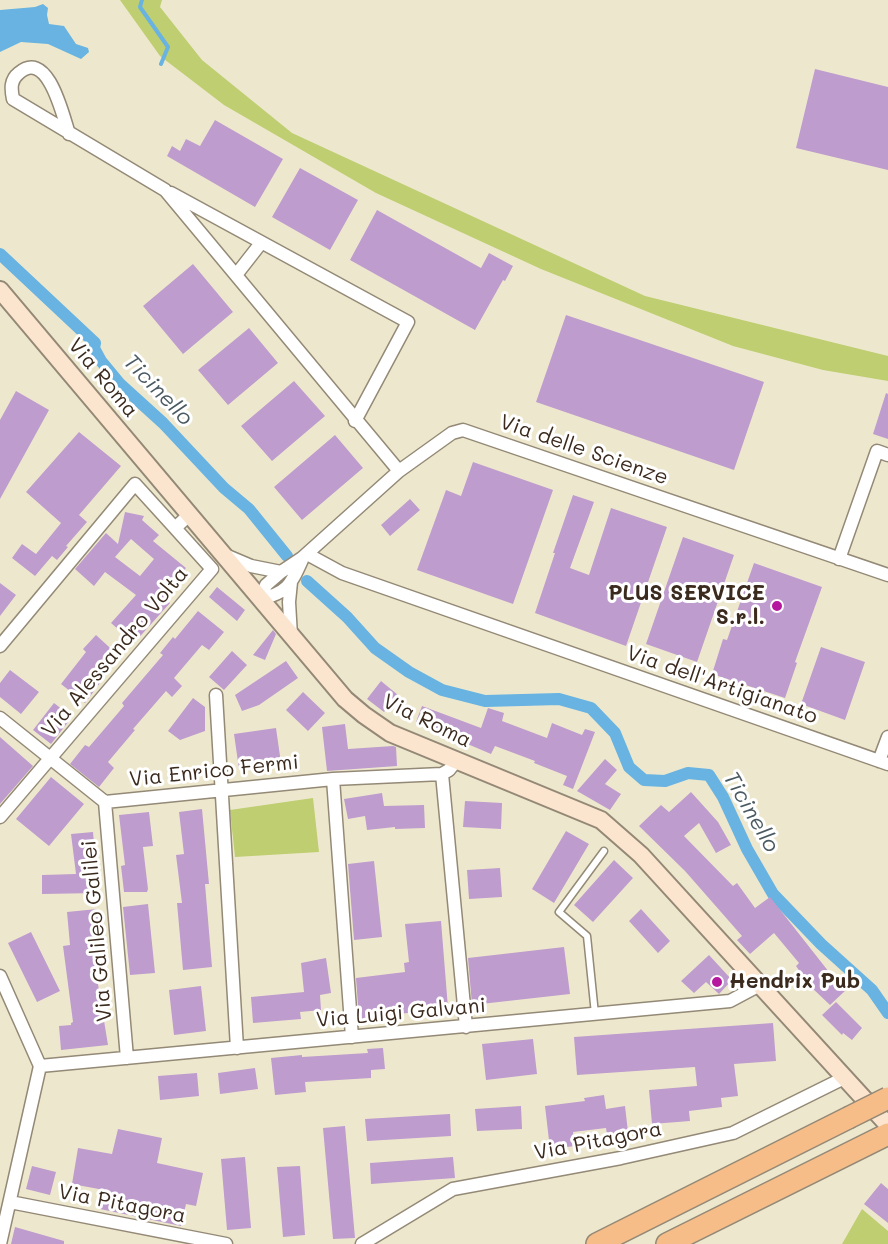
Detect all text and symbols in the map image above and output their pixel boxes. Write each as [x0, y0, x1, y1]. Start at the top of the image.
street label: Via Roma [63, 333, 143, 423]
water label: Ticinello [118, 349, 198, 431]
street label: Via delle Scienze [497, 409, 671, 491]
street label: Via Alessandro Volta [36, 562, 194, 742]
place label: PLUS SERVICE S.r.l. [608, 581, 765, 631]
marker: PLUS SERVICE S.r.l. [770, 599, 784, 613]
street label: Via dell'Artigianato [623, 641, 821, 729]
street label: Via Roma [379, 689, 475, 753]
street label: Via Enrico Fermi [128, 750, 300, 792]
water label: Ticinello [717, 767, 785, 857]
street label: Via Galileo Galilei [76, 839, 118, 1023]
place label: Hendrix Pub [729, 969, 860, 995]
marker: Hendrix Pub [710, 975, 724, 989]
street label: Via Luigi Galvani [315, 993, 487, 1033]
street label: Via Pitagora [532, 1116, 664, 1166]
street label: Via Pitagora [56, 1179, 188, 1229]

